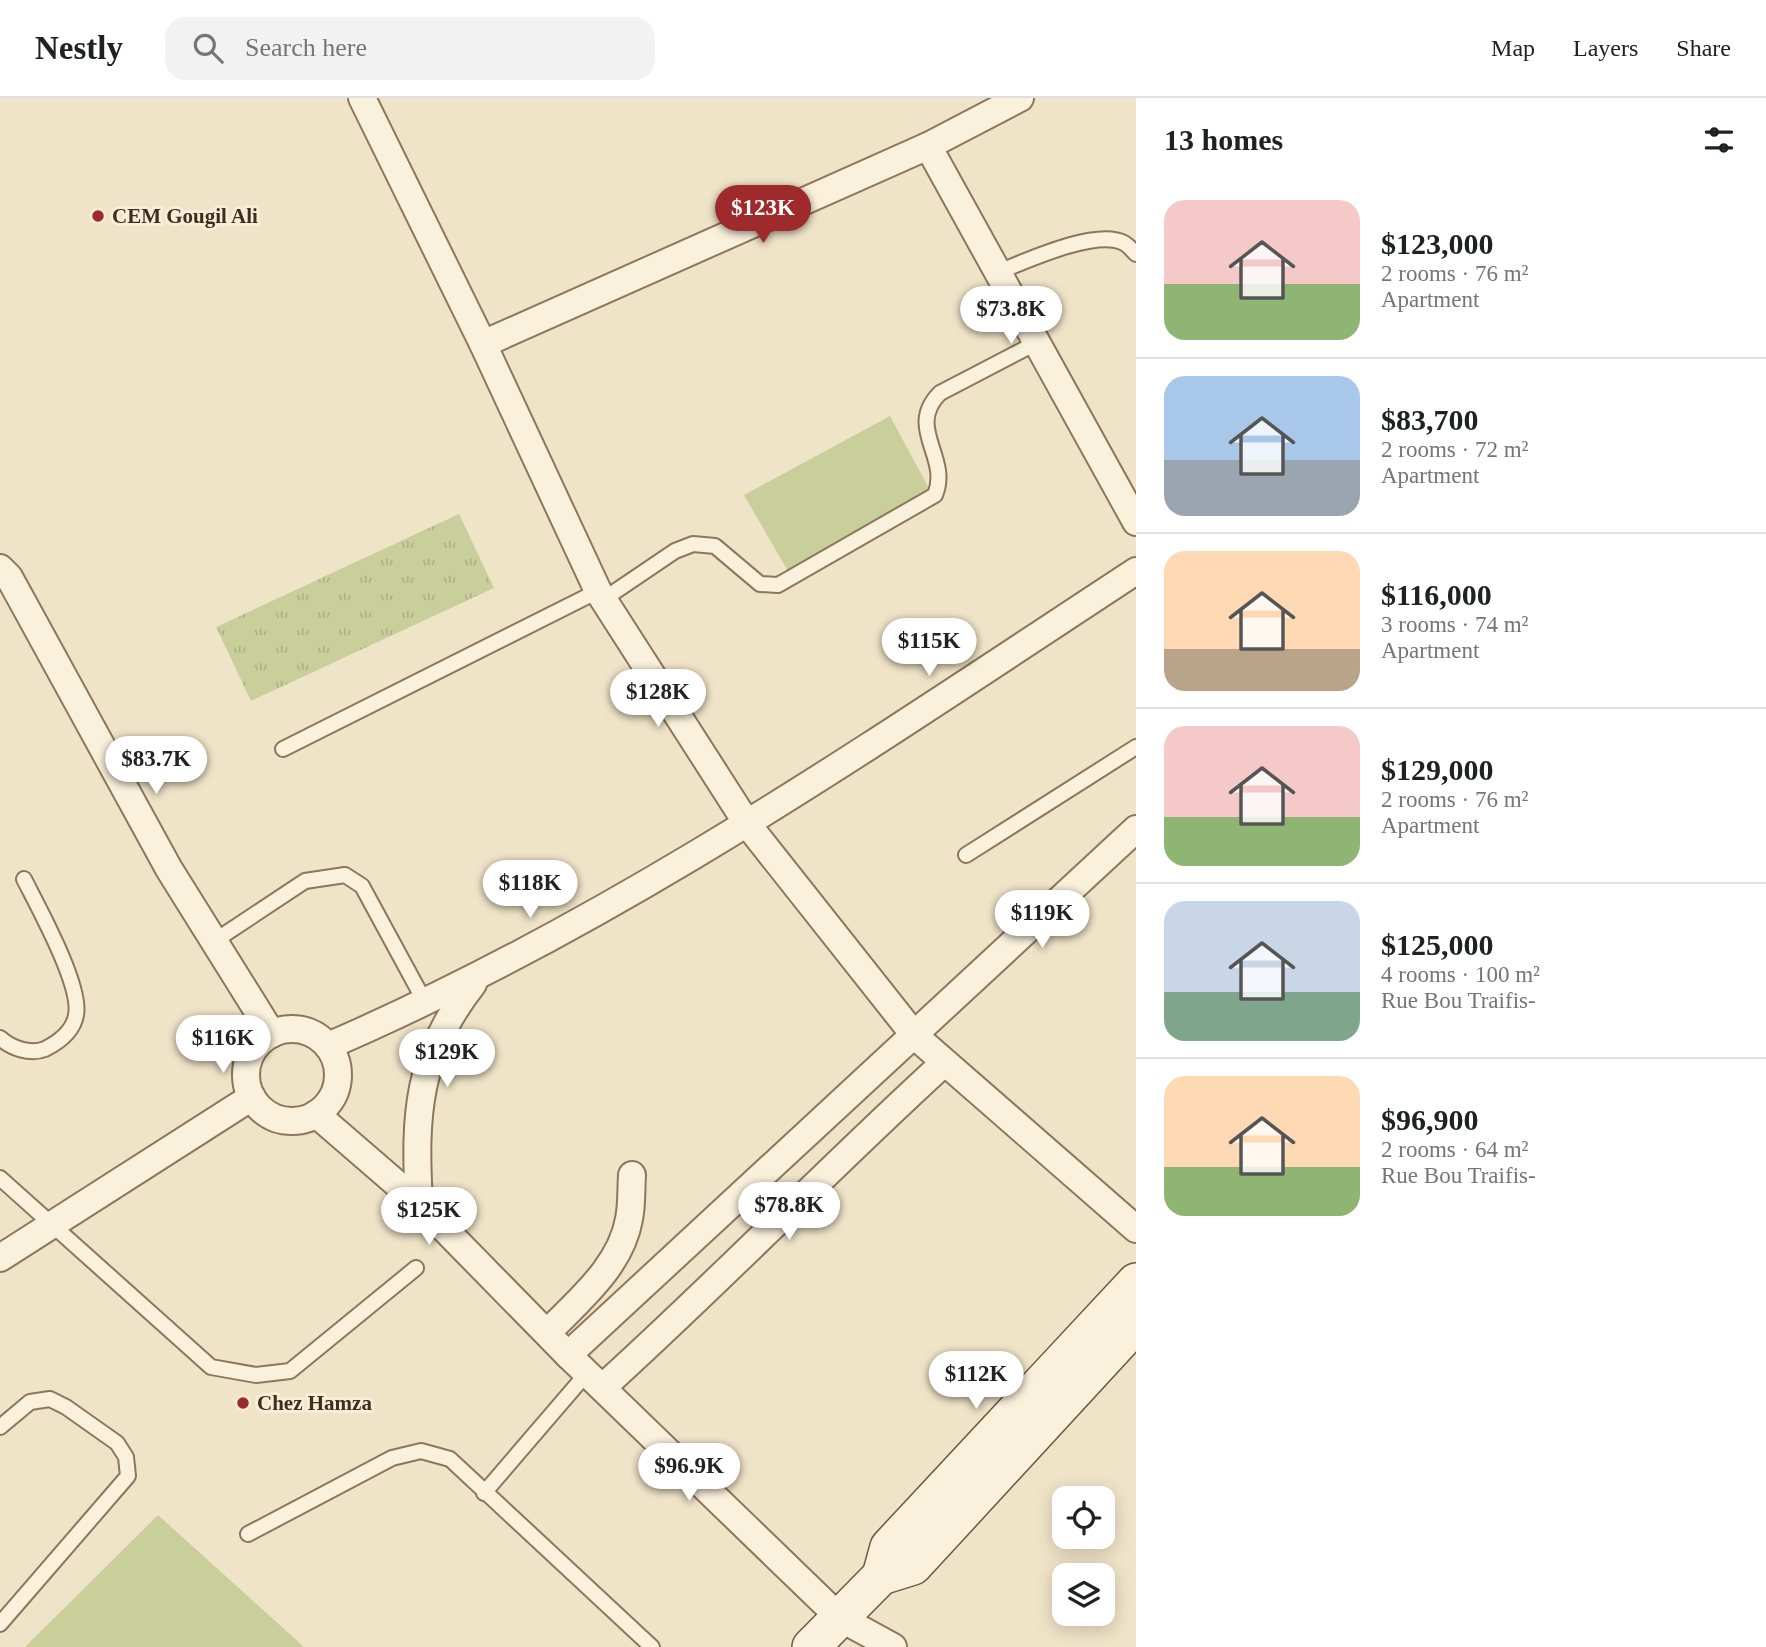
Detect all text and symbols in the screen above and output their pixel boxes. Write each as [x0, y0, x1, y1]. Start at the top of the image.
search box [165, 17, 655, 80]
icon: search [189, 29, 227, 67]
text: Nestly [35, 30, 123, 66]
text: Search here [245, 33, 367, 62]
text: Map [1491, 35, 1535, 61]
text: Layers [1573, 35, 1638, 61]
text: Share [1676, 35, 1731, 61]
icon: filters [1700, 121, 1738, 159]
text: 13 homes [1164, 123, 1283, 156]
pin: $123K [714, 186, 812, 245]
text: $123K [731, 195, 795, 220]
place label: CEM Gougil Ali [112, 204, 258, 228]
marker: CEM Gougil Ali [90, 208, 106, 224]
text: $123,000 [1381, 227, 1494, 260]
icon: home [1220, 228, 1304, 312]
text: 2 rooms · 76 m² [1381, 261, 1528, 286]
pin: $73.8K [954, 286, 1068, 346]
text: Apartment [1381, 287, 1479, 312]
text: $73.8K [976, 296, 1046, 321]
text: $83,700 [1381, 403, 1479, 436]
icon: home [1220, 404, 1304, 488]
text: 2 rooms · 72 m² [1381, 437, 1528, 462]
text: Apartment [1381, 463, 1479, 488]
text: $116,000 [1381, 578, 1492, 611]
icon: home [1220, 579, 1304, 663]
text: 3 rooms · 74 m² [1381, 612, 1528, 637]
pin: $115K [880, 618, 978, 678]
text: $115K [898, 628, 960, 653]
text: Apartment [1381, 638, 1479, 663]
pin: $128K [609, 670, 707, 729]
text: $128K [626, 679, 690, 704]
pin: $83.7K [99, 736, 213, 796]
text: $83.7K [121, 746, 191, 771]
text: $129,000 [1381, 753, 1494, 786]
icon: home [1220, 754, 1304, 838]
text: 2 rooms · 76 m² [1381, 787, 1528, 812]
text: Apartment [1381, 813, 1479, 838]
pin: $118K [481, 860, 579, 920]
text: $118K [499, 870, 561, 895]
pin: $119K [993, 890, 1091, 950]
text: $119K [1011, 900, 1073, 925]
text: $125,000 [1381, 928, 1494, 961]
icon: home [1220, 929, 1304, 1013]
text: 4 rooms · 100 m² [1381, 962, 1540, 987]
text: Rue Bou Traifis- [1381, 988, 1536, 1013]
pin: $116K [174, 1016, 272, 1075]
text: $116K [192, 1025, 254, 1050]
pin: $129K [398, 1030, 496, 1089]
text: $129K [415, 1039, 479, 1064]
text: $96,900 [1381, 1103, 1479, 1136]
icon: home [1220, 1104, 1304, 1188]
text: 2 rooms · 64 m² [1381, 1137, 1528, 1162]
text: Rue Bou Traifis- [1381, 1163, 1536, 1188]
pin: $78.8K [732, 1182, 846, 1242]
pin: $125K [380, 1188, 478, 1247]
text: $78.8K [754, 1192, 824, 1217]
text: $125K [397, 1197, 461, 1222]
pin: $112K [927, 1352, 1025, 1411]
text: $112K [945, 1361, 1007, 1386]
place label: Chez Hamza [257, 1391, 372, 1415]
marker: Chez Hamza [235, 1395, 251, 1411]
pin: $96.9K [632, 1444, 746, 1503]
text: $96.9K [654, 1453, 724, 1478]
map controls [1052, 1486, 1115, 1626]
button: locate [1052, 1486, 1115, 1549]
button: layers [1052, 1563, 1115, 1626]

